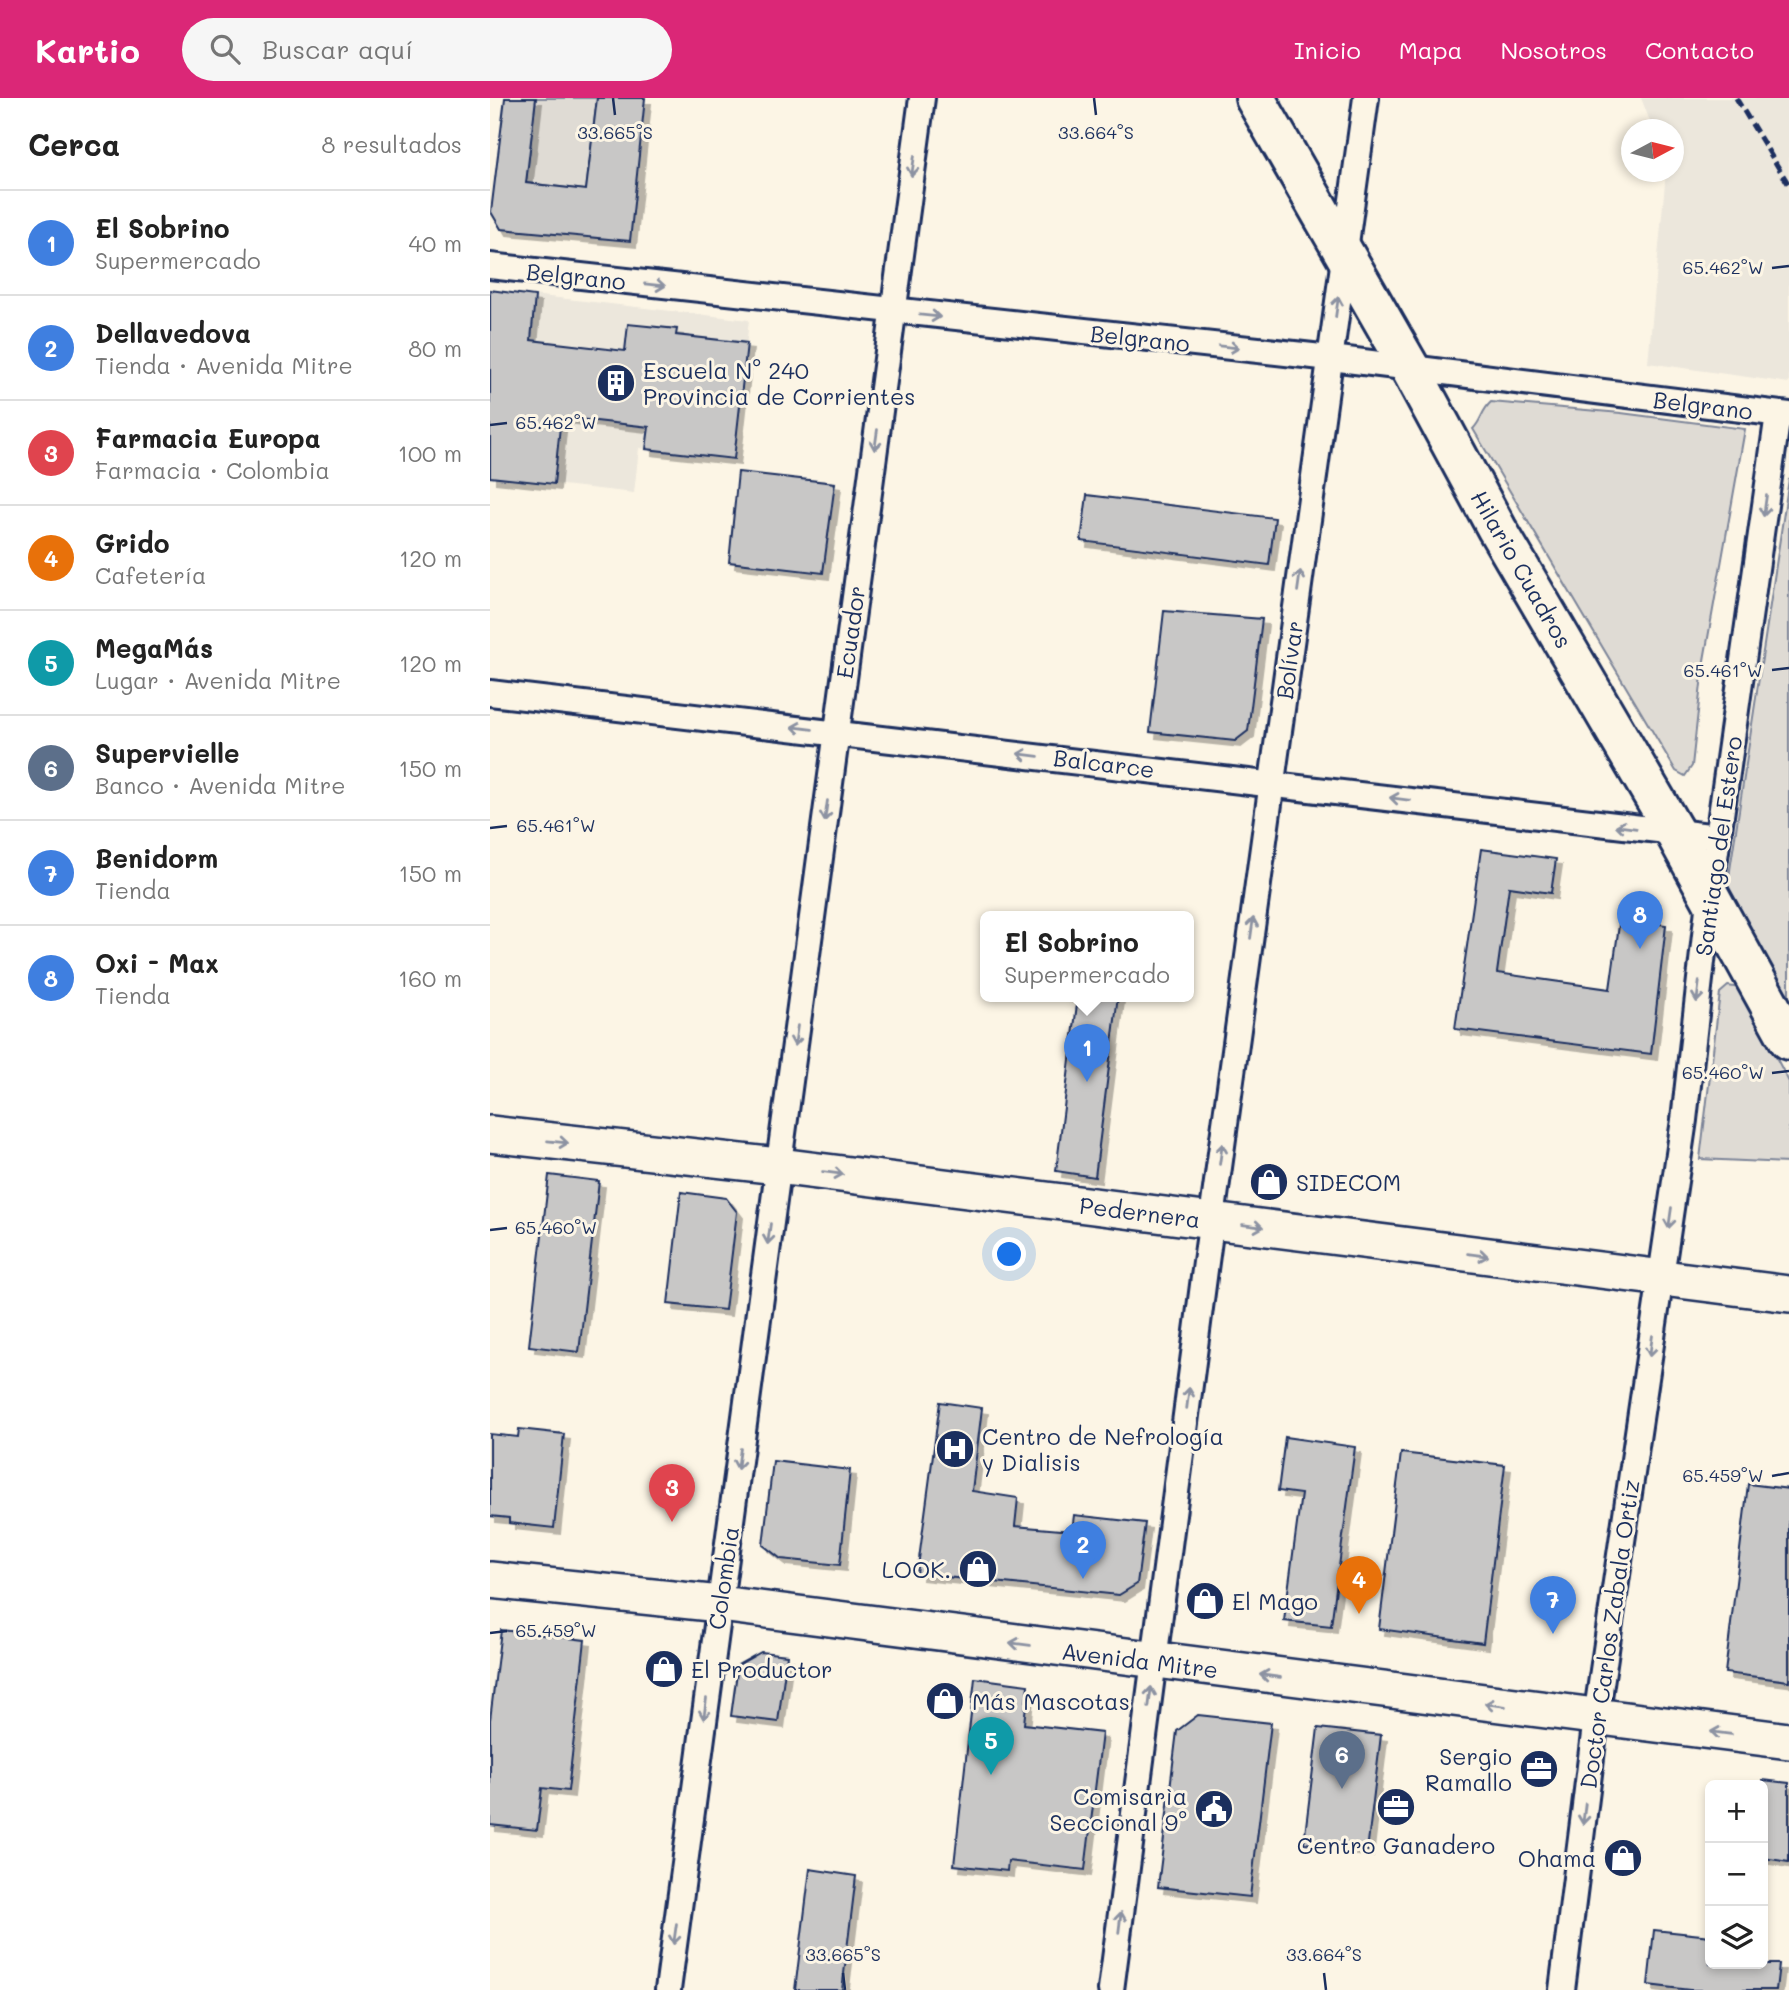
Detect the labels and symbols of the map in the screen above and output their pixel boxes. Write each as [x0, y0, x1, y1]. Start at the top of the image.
north arrow [1621, 119, 1684, 182]
text: 33.665°S [577, 120, 653, 144]
text: 33.664°S [1058, 120, 1134, 144]
one-way arrow [906, 154, 919, 176]
text: 65.462°W [1683, 255, 1763, 279]
street label: Belgrano [525, 256, 627, 296]
one-way arrow [643, 278, 666, 291]
one-way arrow [1331, 297, 1344, 319]
one-way arrow [918, 309, 941, 322]
street label: Belgrano [1089, 318, 1191, 358]
one-way arrow [1217, 341, 1240, 354]
place label: Escuela N° 240 Provincia de Corrientes [643, 355, 915, 411]
building icon: Escuela N° 240 Provincia de Corrientes [595, 362, 637, 404]
street label: Belgrano [1652, 384, 1754, 426]
text: 65.462°W [516, 410, 596, 434]
one-way arrow [869, 428, 882, 450]
street label: Hilario Cuadros [1465, 485, 1579, 653]
one-way arrow [1758, 494, 1771, 517]
one-way arrow [1293, 571, 1306, 593]
street label: Ecuador [829, 584, 871, 680]
street label: Bolívar [1269, 619, 1309, 701]
text: 65.461°W [1684, 658, 1762, 682]
one-way arrow [792, 722, 814, 735]
street label: Santiago del Estero [1688, 734, 1748, 958]
street label: Balcarce [1052, 742, 1156, 784]
one-way arrow [1018, 748, 1040, 761]
one-way arrow [1389, 792, 1412, 805]
one-way arrow [820, 799, 833, 822]
text: 65.461°W [517, 813, 595, 837]
one-way arrow [1615, 821, 1638, 834]
pin: 8 [1617, 891, 1663, 949]
one-way arrow [1245, 917, 1258, 940]
one-way arrow [1692, 981, 1705, 1003]
one-way arrow [789, 1024, 802, 1047]
pin: 1 [1064, 1024, 1110, 1082]
text: 65.460°W [1682, 1060, 1764, 1084]
one-way arrow [546, 1135, 569, 1148]
one-way arrow [1214, 1143, 1227, 1165]
shop icon: SIDECOM [1248, 1161, 1290, 1203]
one-way arrow [821, 1166, 843, 1179]
place label: SIDECOM [1296, 1167, 1401, 1197]
street label: Pedernera [1078, 1190, 1202, 1234]
one-way arrow [1663, 1206, 1676, 1229]
text: 65.460°W [515, 1215, 597, 1239]
one-way arrow [1241, 1220, 1264, 1233]
one-way arrow [763, 1222, 776, 1244]
your location [992, 1237, 1026, 1271]
one-way arrow [1466, 1249, 1489, 1262]
one-way arrow [1644, 1334, 1657, 1357]
one-way arrow [1182, 1387, 1195, 1410]
place label: Centro de Nefrología y Dialisis [982, 1421, 1224, 1477]
hospital icon: Centro de Nefrología y Dialisis [934, 1428, 976, 1470]
one-way arrow [732, 1447, 745, 1470]
text: 65.459°W [1682, 1463, 1764, 1487]
pin: 3 [649, 1464, 695, 1522]
street label: Doctor Carlos Zabala Ortiz [1572, 1478, 1646, 1790]
pin: 2 [1060, 1521, 1106, 1579]
street label: Colombia [701, 1525, 745, 1631]
shop icon: LOOK. [957, 1548, 999, 1590]
place label: LOOK. [882, 1554, 951, 1584]
pin: 4 [1336, 1556, 1382, 1614]
pin: 7 [1530, 1576, 1576, 1634]
shop icon: El Mago [1184, 1580, 1226, 1622]
place label: El Mago [1232, 1586, 1318, 1616]
text: 65.459°W [515, 1618, 597, 1642]
street label: Avenida Mitre [1060, 1636, 1220, 1684]
one-way arrow [1009, 1637, 1032, 1650]
shop icon: El Productor [643, 1648, 685, 1690]
place label: El Productor [691, 1654, 833, 1684]
one-way arrow [1259, 1670, 1282, 1683]
shop icon: Más Mascotas [924, 1680, 966, 1722]
place label: Más Mascotas [972, 1686, 1130, 1716]
one-way arrow [1143, 1686, 1156, 1709]
one-way arrow [699, 1697, 712, 1720]
one-way arrow [1485, 1698, 1507, 1711]
pin: 5 [968, 1717, 1014, 1775]
one-way arrow [1710, 1726, 1733, 1739]
pin: 6 [1319, 1731, 1365, 1789]
place label: Sergio Ramallo [1425, 1741, 1512, 1797]
office icon: Sergio Ramallo [1518, 1748, 1560, 1790]
place label: Comisarìa Seccional 9° [1049, 1781, 1187, 1837]
office icon: Centro Ganadero [1375, 1786, 1417, 1828]
public building icon: Comisarìa Seccional 9° [1193, 1788, 1235, 1830]
one-way arrow [1578, 1802, 1591, 1824]
place label: Centro Ganadero [1297, 1830, 1495, 1860]
shop icon: Ohama [1602, 1837, 1644, 1879]
place label: Ohama [1518, 1843, 1596, 1873]
one-way arrow [1114, 1911, 1127, 1934]
one-way arrow [668, 1922, 681, 1945]
text: 33.665°S [805, 1942, 881, 1966]
text: 33.664°S [1286, 1942, 1362, 1966]

